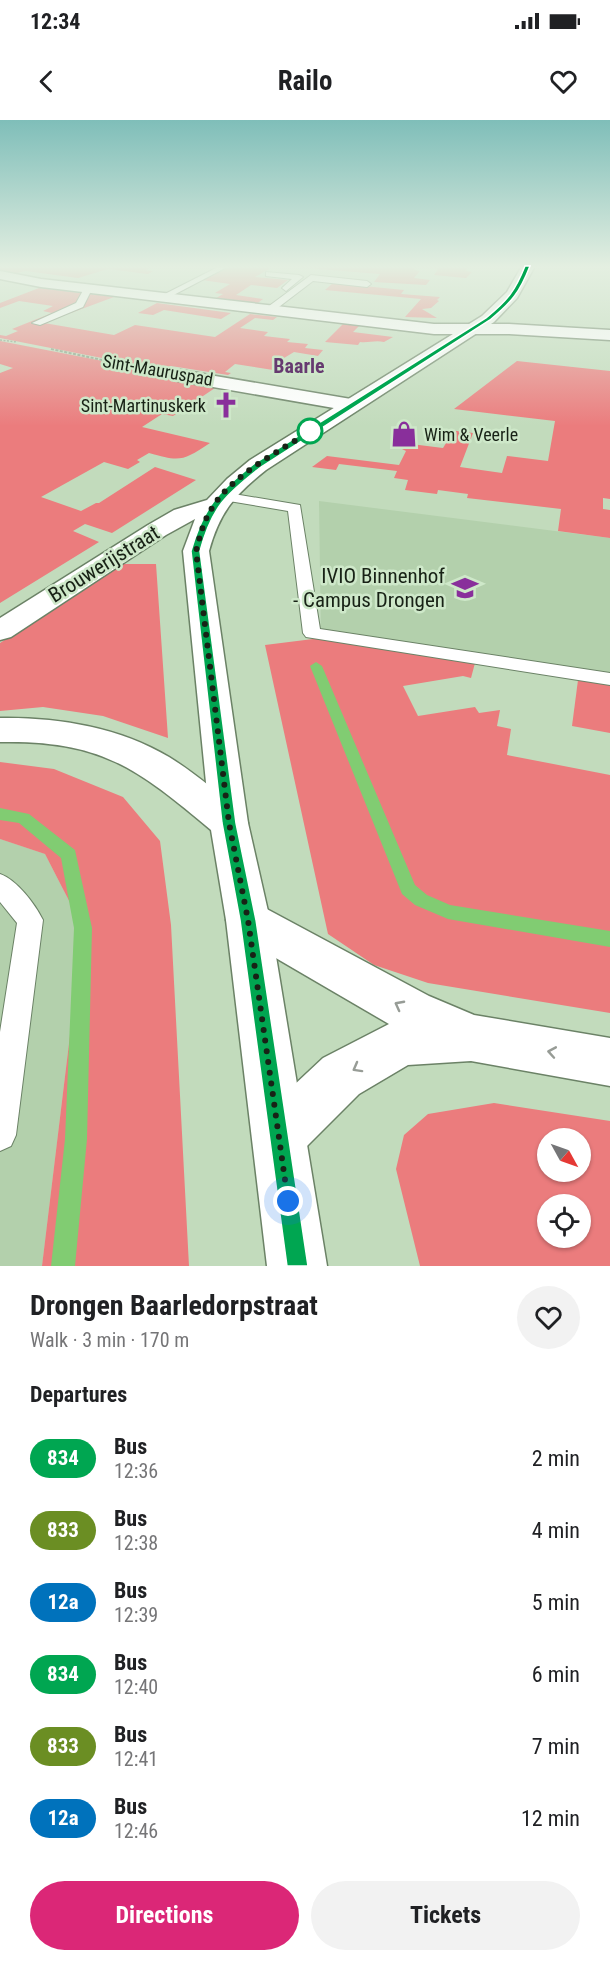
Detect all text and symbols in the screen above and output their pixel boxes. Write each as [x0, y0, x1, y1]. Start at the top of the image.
text: 12:34 [30, 9, 81, 34]
icon: back [30, 65, 63, 98]
text: Railo [278, 65, 332, 97]
icon: heart [547, 65, 580, 98]
street label: Sint-Mauruspad [101, 350, 215, 390]
district label: Baarle [273, 354, 325, 378]
church icon: Sint-Martinuskerk [211, 390, 241, 420]
place label: Sint-Martinuskerk [81, 395, 206, 416]
unlabelled marker [297, 418, 323, 444]
shop icon: Wim & Veerle [389, 419, 419, 449]
place label: Wim & Veerle [424, 424, 518, 445]
street label: Brouwerijstraat [44, 520, 164, 608]
place label: IVIO Binnenhof - Campus Drongen [293, 564, 445, 612]
school or university icon: IVIO Binnenhof - Campus Drongen [450, 573, 480, 603]
one-way arrow [395, 1001, 406, 1012]
one-way arrow [548, 1046, 558, 1059]
one-way arrow [352, 1060, 363, 1072]
north arrow [537, 1128, 591, 1182]
map controls [537, 1128, 591, 1248]
your location [273, 1186, 303, 1216]
button: locate [537, 1194, 591, 1248]
button: heart [517, 1286, 580, 1349]
text: Drongen Baarledorpstraat [30, 1289, 318, 1322]
text: Walk · 3 min · 170 m [30, 1328, 189, 1352]
text: Departures [30, 1382, 127, 1407]
text: Bus [114, 1434, 147, 1459]
text: 834 [47, 1446, 79, 1470]
text: 2 min [532, 1446, 580, 1471]
text: 12:36 [114, 1459, 158, 1483]
text: Bus [114, 1506, 147, 1531]
text: 833 [47, 1518, 79, 1542]
text: 4 min [532, 1518, 580, 1543]
text: 12:38 [114, 1531, 158, 1555]
text: Bus [114, 1578, 147, 1603]
text: 12a [47, 1590, 79, 1614]
text: 5 min [532, 1590, 580, 1615]
text: 12:39 [114, 1603, 158, 1627]
text: Bus [114, 1650, 147, 1675]
text: 834 [47, 1662, 79, 1686]
text: 6 min [532, 1662, 580, 1687]
text: 12:40 [114, 1675, 158, 1699]
text: Bus [114, 1722, 147, 1747]
text: 833 [47, 1734, 79, 1758]
text: 7 min [532, 1734, 580, 1759]
text: 12:41 [114, 1747, 158, 1771]
text: Bus [114, 1794, 147, 1819]
text: 12a [47, 1806, 79, 1830]
text: 12 min [521, 1806, 580, 1831]
text: 12:46 [114, 1819, 158, 1843]
button: Directions [30, 1881, 299, 1950]
button: Tickets [311, 1881, 580, 1950]

